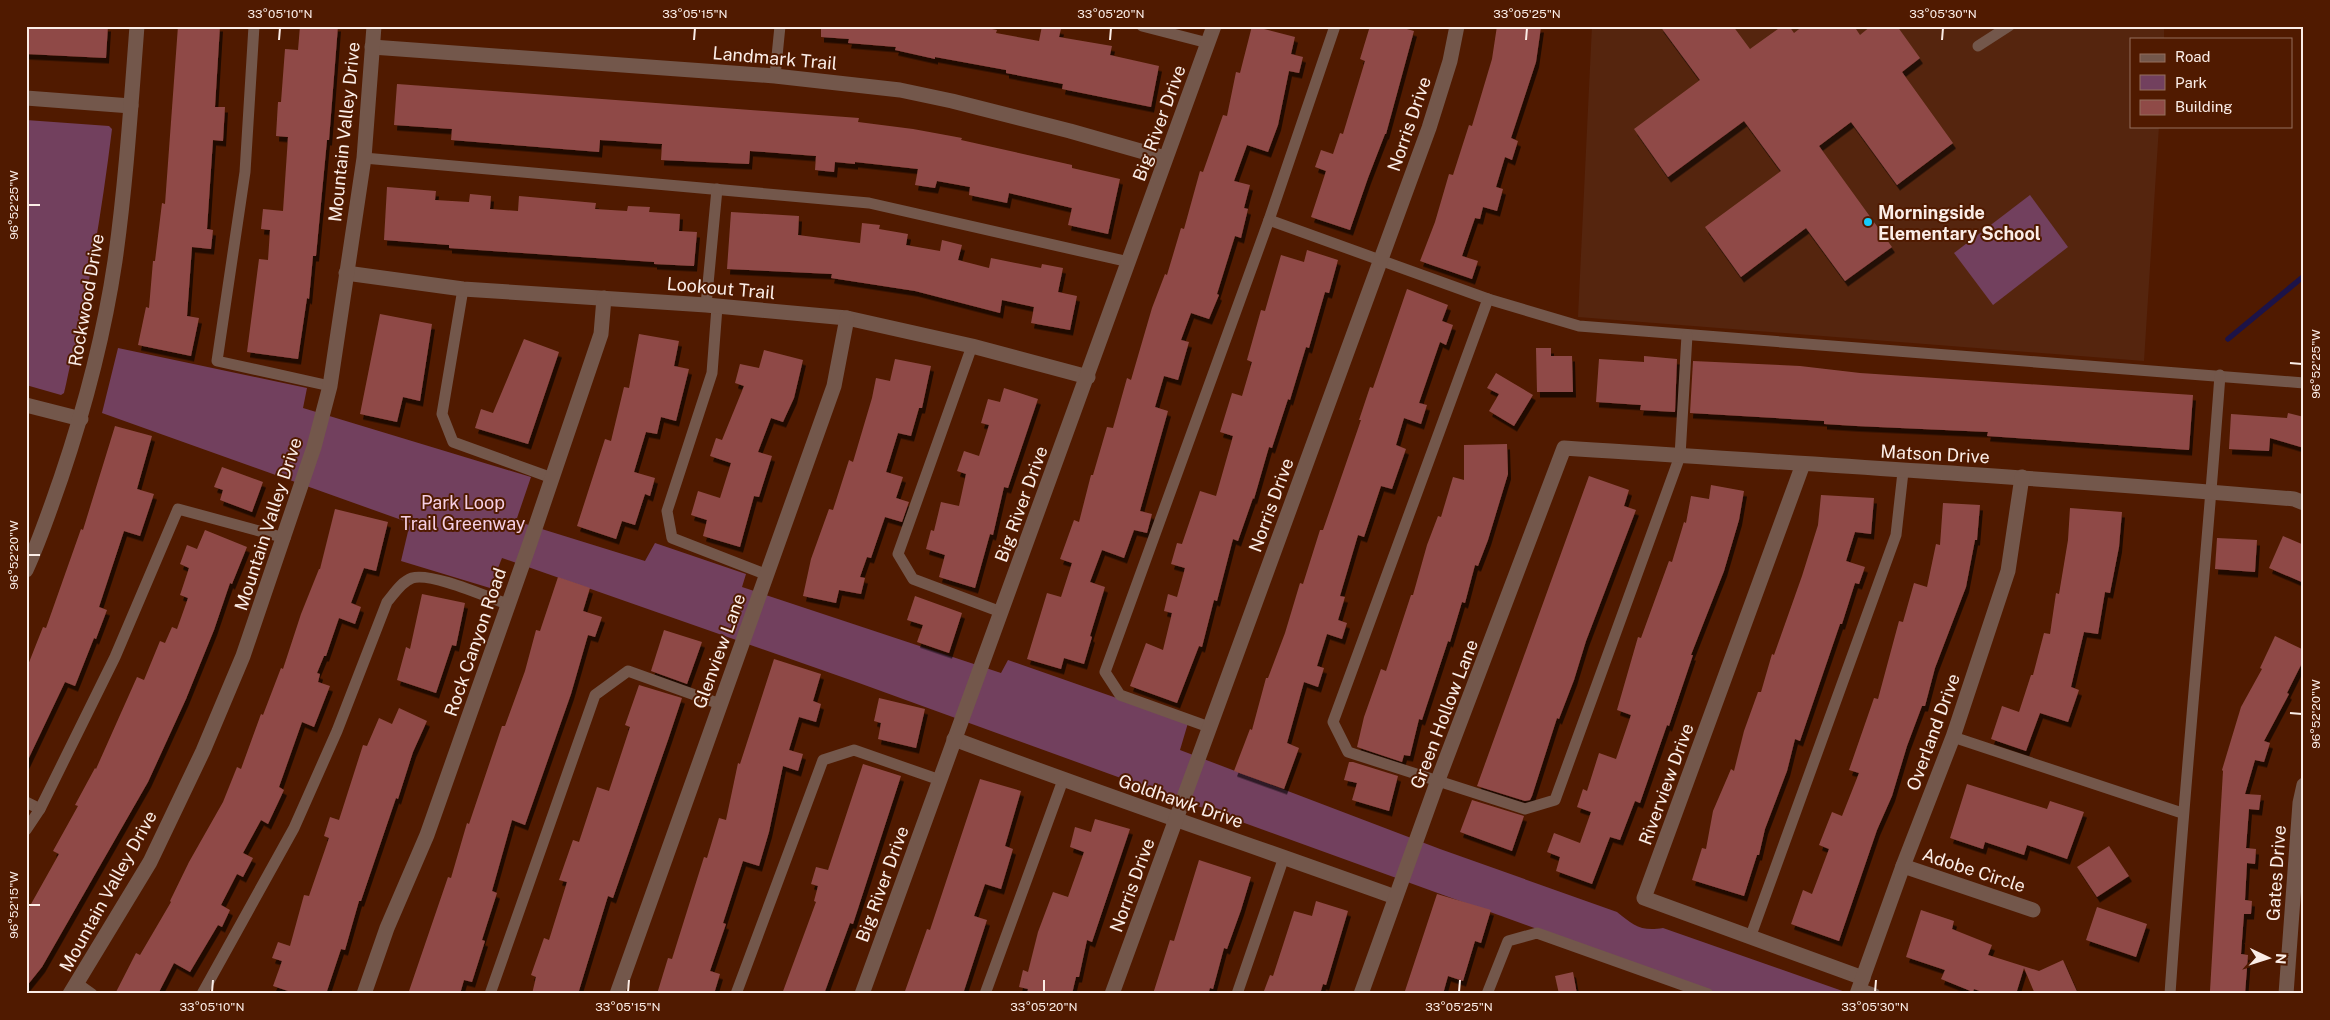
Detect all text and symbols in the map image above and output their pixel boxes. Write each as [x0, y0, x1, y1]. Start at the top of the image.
text: 33°05'10"N [248, 7, 313, 21]
text: 33°05'15"N [662, 7, 728, 21]
text: 33°05'20"N [1077, 7, 1145, 21]
text: 33°05'25"N [1493, 7, 1561, 21]
text: 33°05'30"N [1909, 7, 1977, 21]
legend [2130, 38, 2292, 128]
street label: Mountain Valley Drive [324, 41, 364, 223]
street label: Landmark Trail [712, 42, 838, 74]
text: Road [2175, 48, 2211, 65]
street label: Big River Drive [1128, 62, 1190, 184]
street label: Norris Drive [1383, 74, 1435, 174]
text: Park [2175, 74, 2207, 91]
text: Building [2175, 98, 2233, 115]
text: 96°52'25"W [7, 170, 21, 240]
place label: Morningside Elementary School [1878, 202, 2041, 244]
marker: Morningside Elementary School [1862, 216, 1874, 228]
street label: Rockwood Drive [64, 232, 108, 368]
street label: Lookout Trail [666, 273, 776, 303]
text: 96°52'25"W [2309, 329, 2323, 399]
street label: Mountain Valley Drive [230, 435, 306, 613]
street label: Matson Drive [1880, 441, 1990, 467]
street label: Big River Drive [990, 443, 1052, 565]
street label: Norris Drive [1244, 455, 1298, 555]
park label: Park Loop Trail Greenway [401, 492, 526, 534]
text: 96°52'20"W [7, 520, 21, 590]
street label: Rock Canyon Road [440, 565, 510, 719]
street label: Glenview Lane [688, 591, 750, 711]
street label: Green Hollow Lane [1406, 636, 1482, 792]
street label: Overland Drive [1902, 671, 1964, 793]
text: 96°52'20"W [2309, 679, 2323, 749]
street label: Riverview Drive [1634, 720, 1698, 848]
street label: Goldhawk Drive [1116, 770, 1246, 832]
street label: Mountain Valley Drive [55, 807, 161, 975]
street label: Big River Drive [851, 823, 913, 945]
street label: Gates Drive [2262, 824, 2290, 922]
street label: Norris Drive [1105, 835, 1159, 935]
street label: Adobe Circle [1920, 843, 2028, 897]
text: 96°52'15"W [7, 871, 21, 939]
north arrow [2242, 932, 2292, 982]
text: N [2273, 953, 2289, 965]
text: 33°05'10"N [180, 1000, 245, 1014]
text: 33°05'15"N [595, 1000, 661, 1014]
text: 33°05'20"N [1010, 1000, 1078, 1014]
text: 33°05'25"N [1425, 1000, 1493, 1014]
text: 33°05'30"N [1841, 1000, 1909, 1014]

